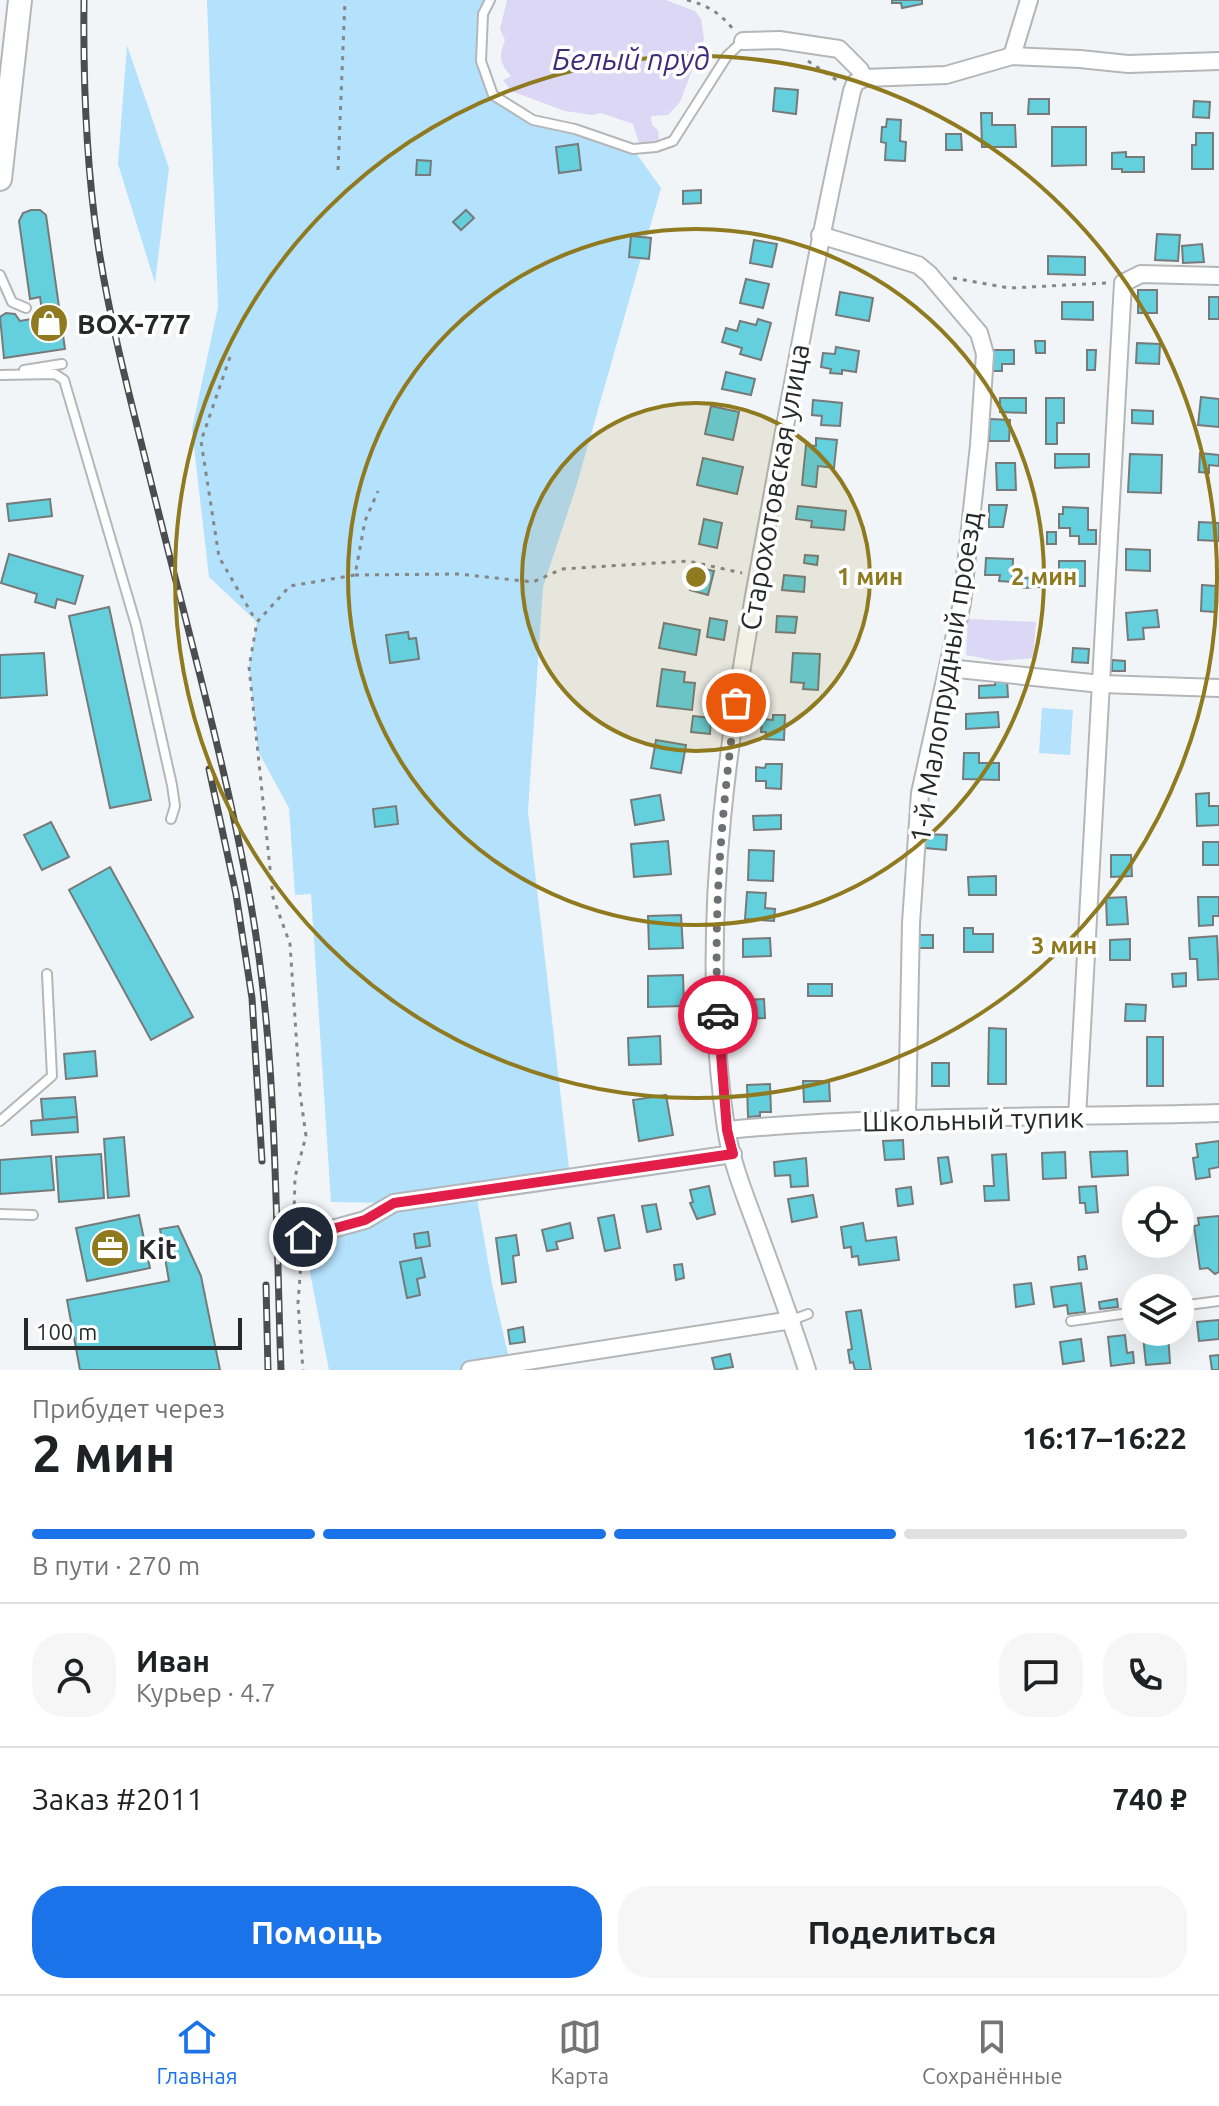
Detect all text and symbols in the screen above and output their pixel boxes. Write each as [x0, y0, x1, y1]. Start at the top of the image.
water label: Белый пруд [552, 42, 710, 76]
shop icon: ВОХ-777 [28, 302, 70, 344]
place label: ВОХ-777 [77, 308, 191, 339]
street label: Старохотовская улица [734, 341, 814, 633]
street label: 1-й Малопрудный проезд [904, 509, 986, 845]
centre of rings [682, 563, 710, 591]
text: 1 мин [837, 563, 903, 590]
text: 2 мин [1011, 563, 1077, 590]
pin [702, 669, 770, 737]
icon: bag [714, 681, 758, 725]
text: 3 мин [1031, 932, 1097, 959]
courier [678, 975, 758, 1055]
icon: car [696, 993, 740, 1037]
street label: Школьный тупик [862, 1102, 1084, 1136]
map controls [1122, 1186, 1194, 1346]
button: locate [1122, 1186, 1194, 1258]
pin [269, 1203, 337, 1271]
icon: home [281, 1215, 325, 1259]
office icon: Kit [89, 1227, 131, 1269]
place label: Kit [138, 1233, 177, 1264]
button: layers [1122, 1274, 1194, 1346]
scale bar [24, 1314, 242, 1350]
text: 100 m [36, 1319, 97, 1344]
text: Прибудет через [32, 1394, 225, 1423]
text: 16:17–16:22 [1022, 1421, 1187, 1455]
text: 2 мин [32, 1424, 175, 1482]
text: В пути · 270 m [32, 1551, 200, 1580]
button: person [32, 1633, 116, 1717]
button: chat [999, 1633, 1083, 1717]
button: phone [1103, 1633, 1187, 1717]
text: Иван [136, 1644, 210, 1678]
text: Курьер · 4.7 [136, 1678, 276, 1707]
text: Заказ #2011 [32, 1782, 204, 1816]
text: 740 ₽ [1112, 1782, 1187, 1816]
button: Помощь [32, 1886, 602, 1978]
button: Поделиться [618, 1886, 1187, 1978]
tab: Главная [156, 2015, 238, 2088]
tab: Карта [550, 2015, 609, 2088]
tab: Сохранённые [922, 2015, 1063, 2088]

